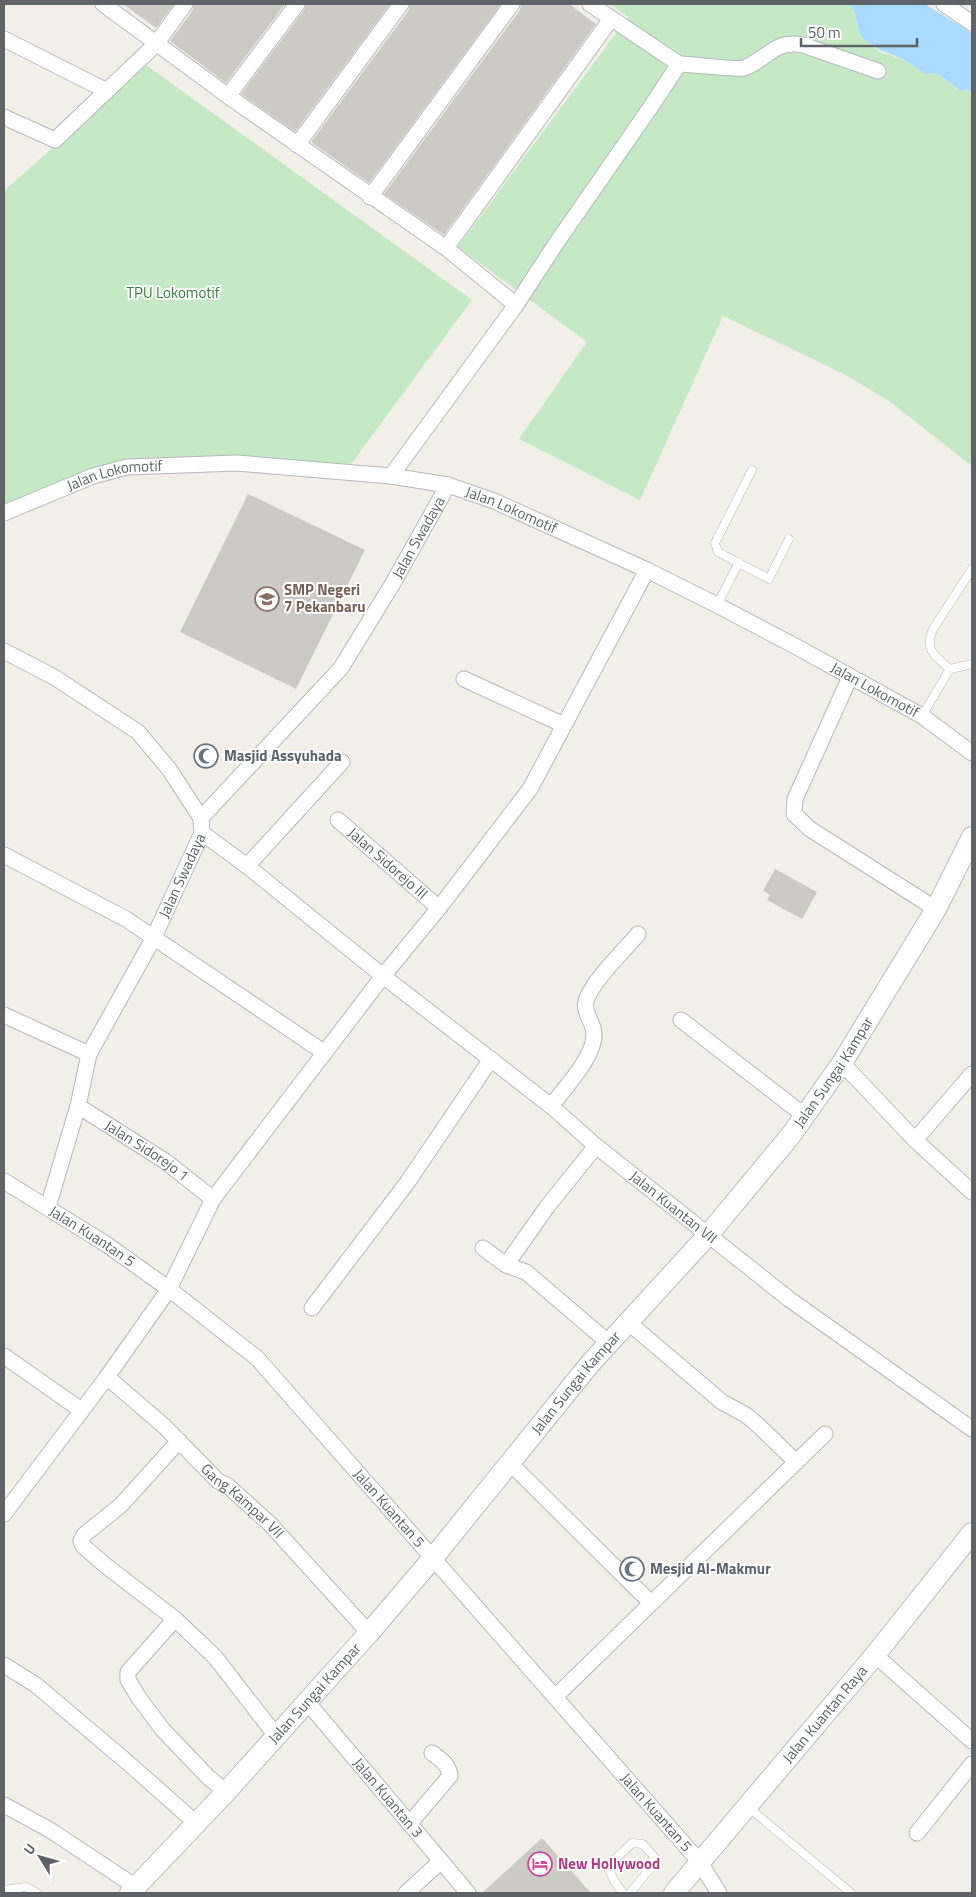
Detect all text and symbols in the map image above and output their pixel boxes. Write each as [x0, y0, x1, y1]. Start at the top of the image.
scale bar [801, 15, 917, 47]
text: 50 m [808, 21, 841, 44]
park label: TPU Lokomotif [126, 281, 220, 304]
street label: Jalan Lokomotif [63, 454, 163, 497]
street label: Jalan Lokomotif [462, 480, 561, 539]
street label: Jalan Swadaya [386, 491, 451, 583]
place label: SMP Negeri 7 Pekanbaru [284, 578, 366, 618]
school or university icon: SMP Negeri 7 Pekanbaru [254, 586, 280, 612]
street label: Jalan Lokomotif [827, 656, 924, 723]
mosque icon: Masjid Assyuhada [193, 743, 219, 769]
place label: Masjid Assyuhada [224, 744, 342, 767]
street label: Jalan Sidorejo III [343, 822, 433, 904]
street label: Jalan Swadaya [152, 829, 212, 922]
street label: Jalan Sungai Kampar [788, 1012, 879, 1132]
street label: Jalan Sidorejo 1 [100, 1114, 194, 1187]
street label: Jalan Kuantan VII [625, 1165, 722, 1249]
street label: Jalan Kuantan 5 [45, 1200, 140, 1272]
street label: Jalan Sungai Kampar [525, 1325, 626, 1439]
street label: Gang Kampar VII [196, 1458, 290, 1543]
street label: Jalan Kuantan 5 [348, 1463, 430, 1552]
mosque icon: Mesjid Al-Makmur [619, 1556, 645, 1582]
place label: Mesjid Al-Makmur [650, 1557, 771, 1580]
street label: Jalan Sungai Kampar [262, 1637, 366, 1749]
street label: Jalan Kuantan Raya [777, 1660, 873, 1768]
street label: Jalan Kuantan 3 [348, 1752, 429, 1843]
street label: Jalan Kuantan 5 [615, 1767, 698, 1857]
north arrow [15, 1832, 65, 1882]
text: U [18, 1839, 40, 1859]
hotel icon: New Hollywood [527, 1851, 553, 1877]
place label: New Hollywood [558, 1852, 660, 1875]

